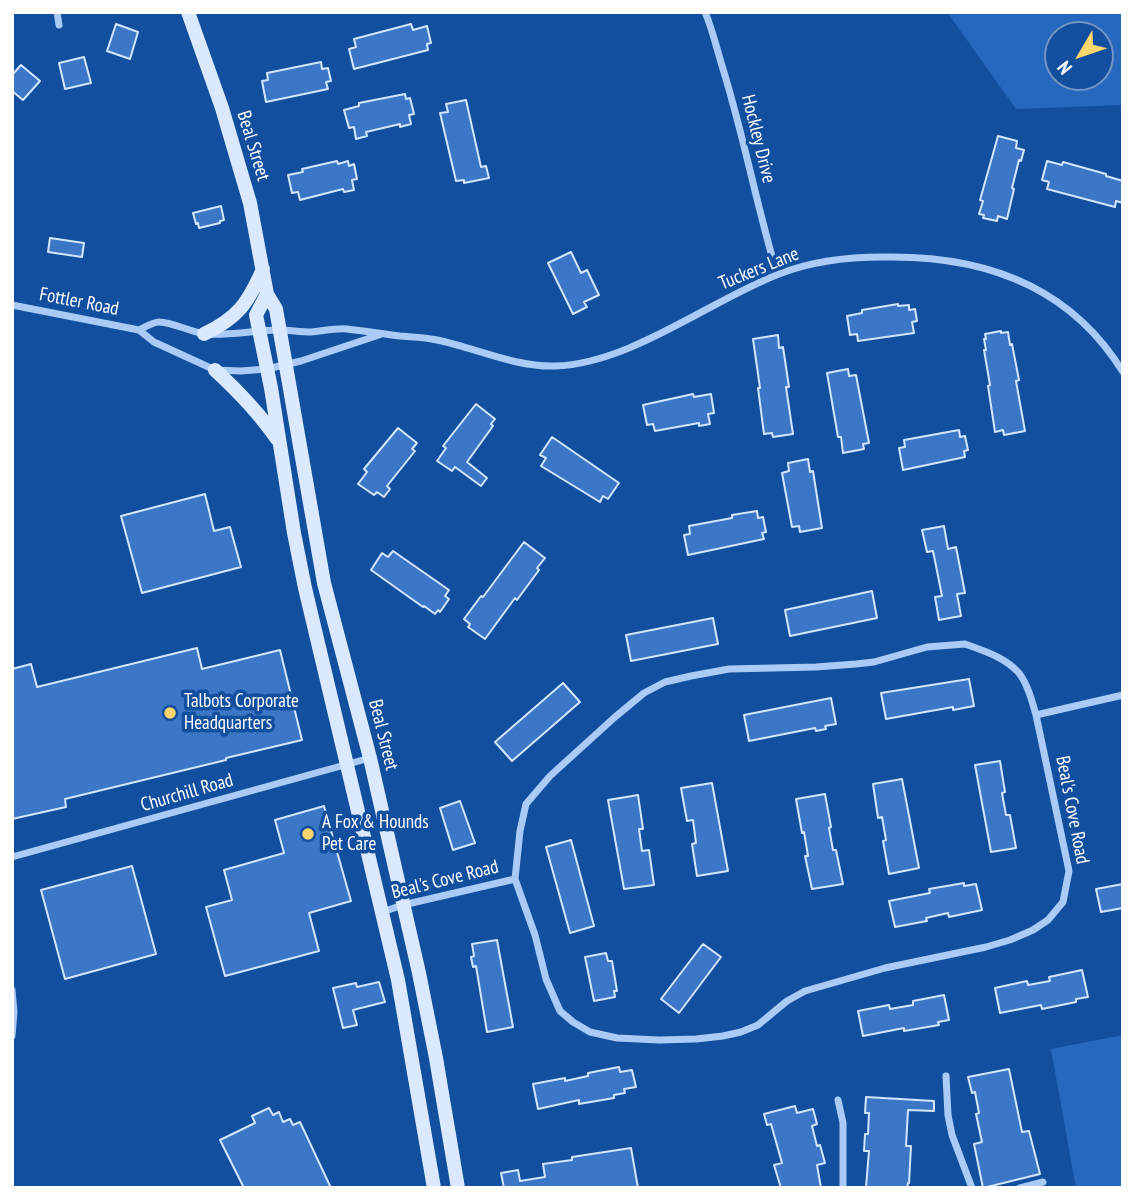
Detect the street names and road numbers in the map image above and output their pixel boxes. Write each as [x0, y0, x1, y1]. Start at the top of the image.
street label: Hockley Drive [736, 92, 780, 186]
street label: Beal Street [232, 108, 274, 184]
street label: Tuckers Lane [716, 243, 802, 295]
street label: Fottler Road [37, 283, 121, 321]
street label: Beal Street [363, 697, 403, 773]
street label: Beal's Cove Road [1050, 754, 1094, 866]
street label: Churchill Road [138, 769, 236, 817]
street label: Beal's Cove Road [389, 856, 501, 904]

